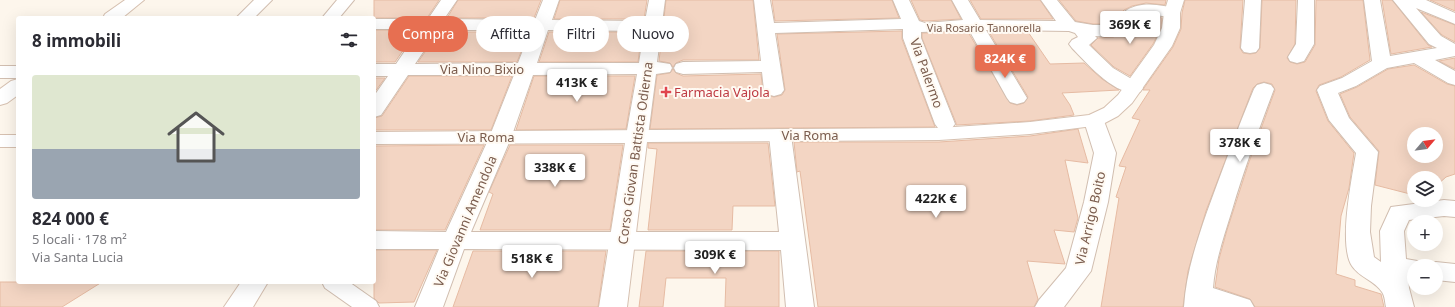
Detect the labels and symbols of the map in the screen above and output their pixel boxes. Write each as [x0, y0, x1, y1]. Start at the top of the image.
pin: 369K € [1097, 11, 1163, 45]
street label: Via Rosario Tannorella [927, 20, 1041, 35]
street label: Via Palermo [906, 36, 948, 111]
pin: 824K € [972, 45, 1038, 79]
street label: Via Nino Bixio [440, 60, 524, 78]
street label: Corso Giovan Battista Odierna [613, 61, 657, 245]
pin: 413K € [544, 69, 610, 103]
place label: Farmacia Vajola [674, 83, 770, 101]
marker: Farmacia Vajola [661, 87, 671, 97]
street label: Via Roma [781, 126, 839, 144]
north arrow [1407, 127, 1443, 163]
street label: Via Roma [457, 128, 515, 146]
pin: 378K € [1207, 129, 1273, 163]
street label: Via Giovanni Amendola [429, 152, 501, 290]
pin: 338K € [522, 154, 588, 188]
street label: Via Arrigo Boito [1070, 169, 1110, 267]
pin: 422K € [903, 185, 969, 219]
pin: 309K € [682, 241, 748, 275]
pin: 518K € [499, 245, 565, 279]

